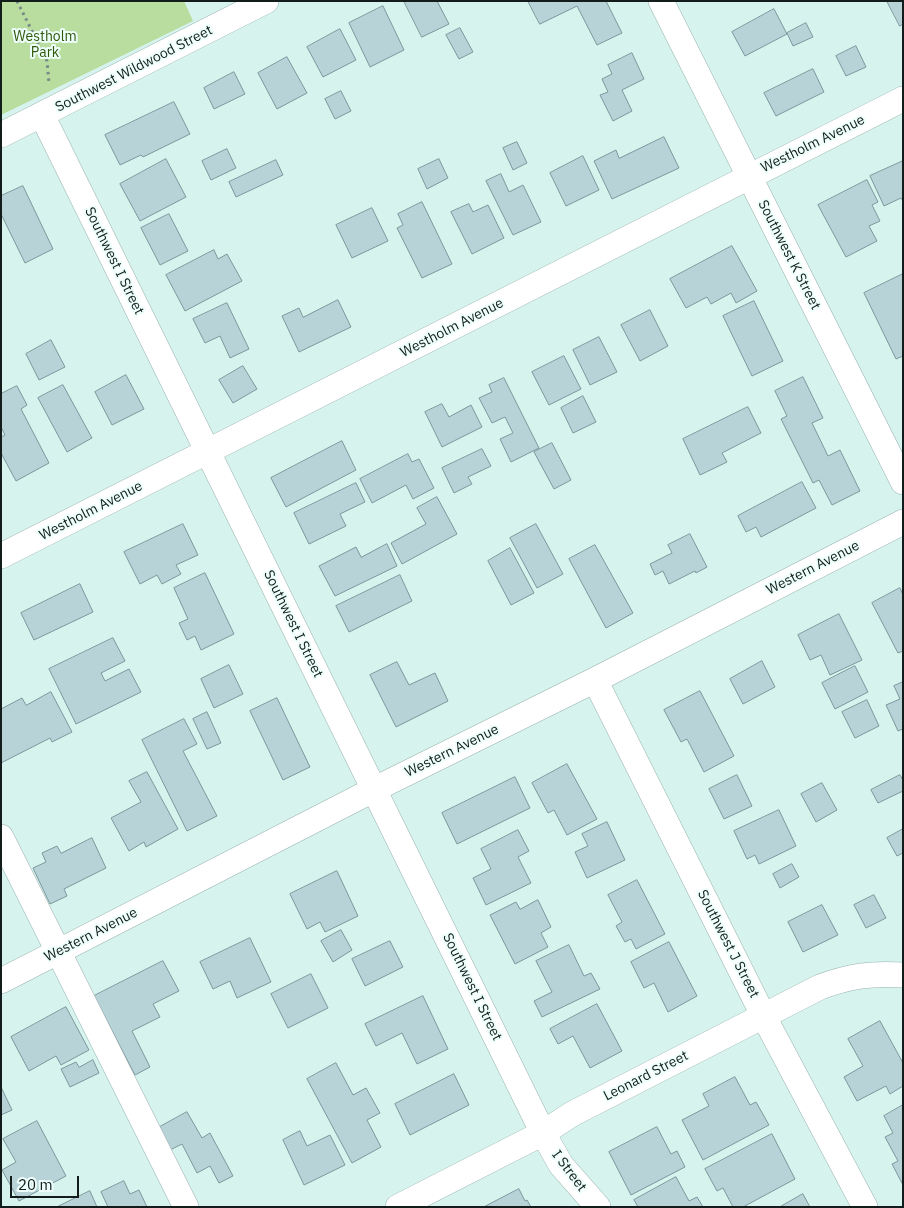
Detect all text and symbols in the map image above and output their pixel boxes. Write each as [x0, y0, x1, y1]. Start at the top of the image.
street label: Southwest Wildwood Street [53, 22, 215, 116]
park label: Westholm Park [13, 29, 77, 62]
street label: Westholm Avenue [758, 112, 868, 176]
street label: Southwest K Street [754, 197, 824, 313]
street label: Southwest I Street [81, 205, 147, 317]
street label: Westholm Avenue [398, 295, 506, 361]
street label: Westholm Avenue [37, 478, 145, 544]
street label: Western Avenue [764, 537, 862, 599]
street label: Southwest I Street [260, 568, 326, 680]
street label: Western Avenue [402, 721, 502, 781]
street label: Southwest J Street [694, 887, 762, 1001]
street label: Western Avenue [42, 904, 140, 966]
street label: Southwest I Street [439, 931, 505, 1043]
street label: Leonard Street [601, 1047, 691, 1105]
street label: I Street [548, 1147, 590, 1195]
scale bar [12, 1166, 81, 1198]
text: 20 m [18, 1175, 53, 1194]

